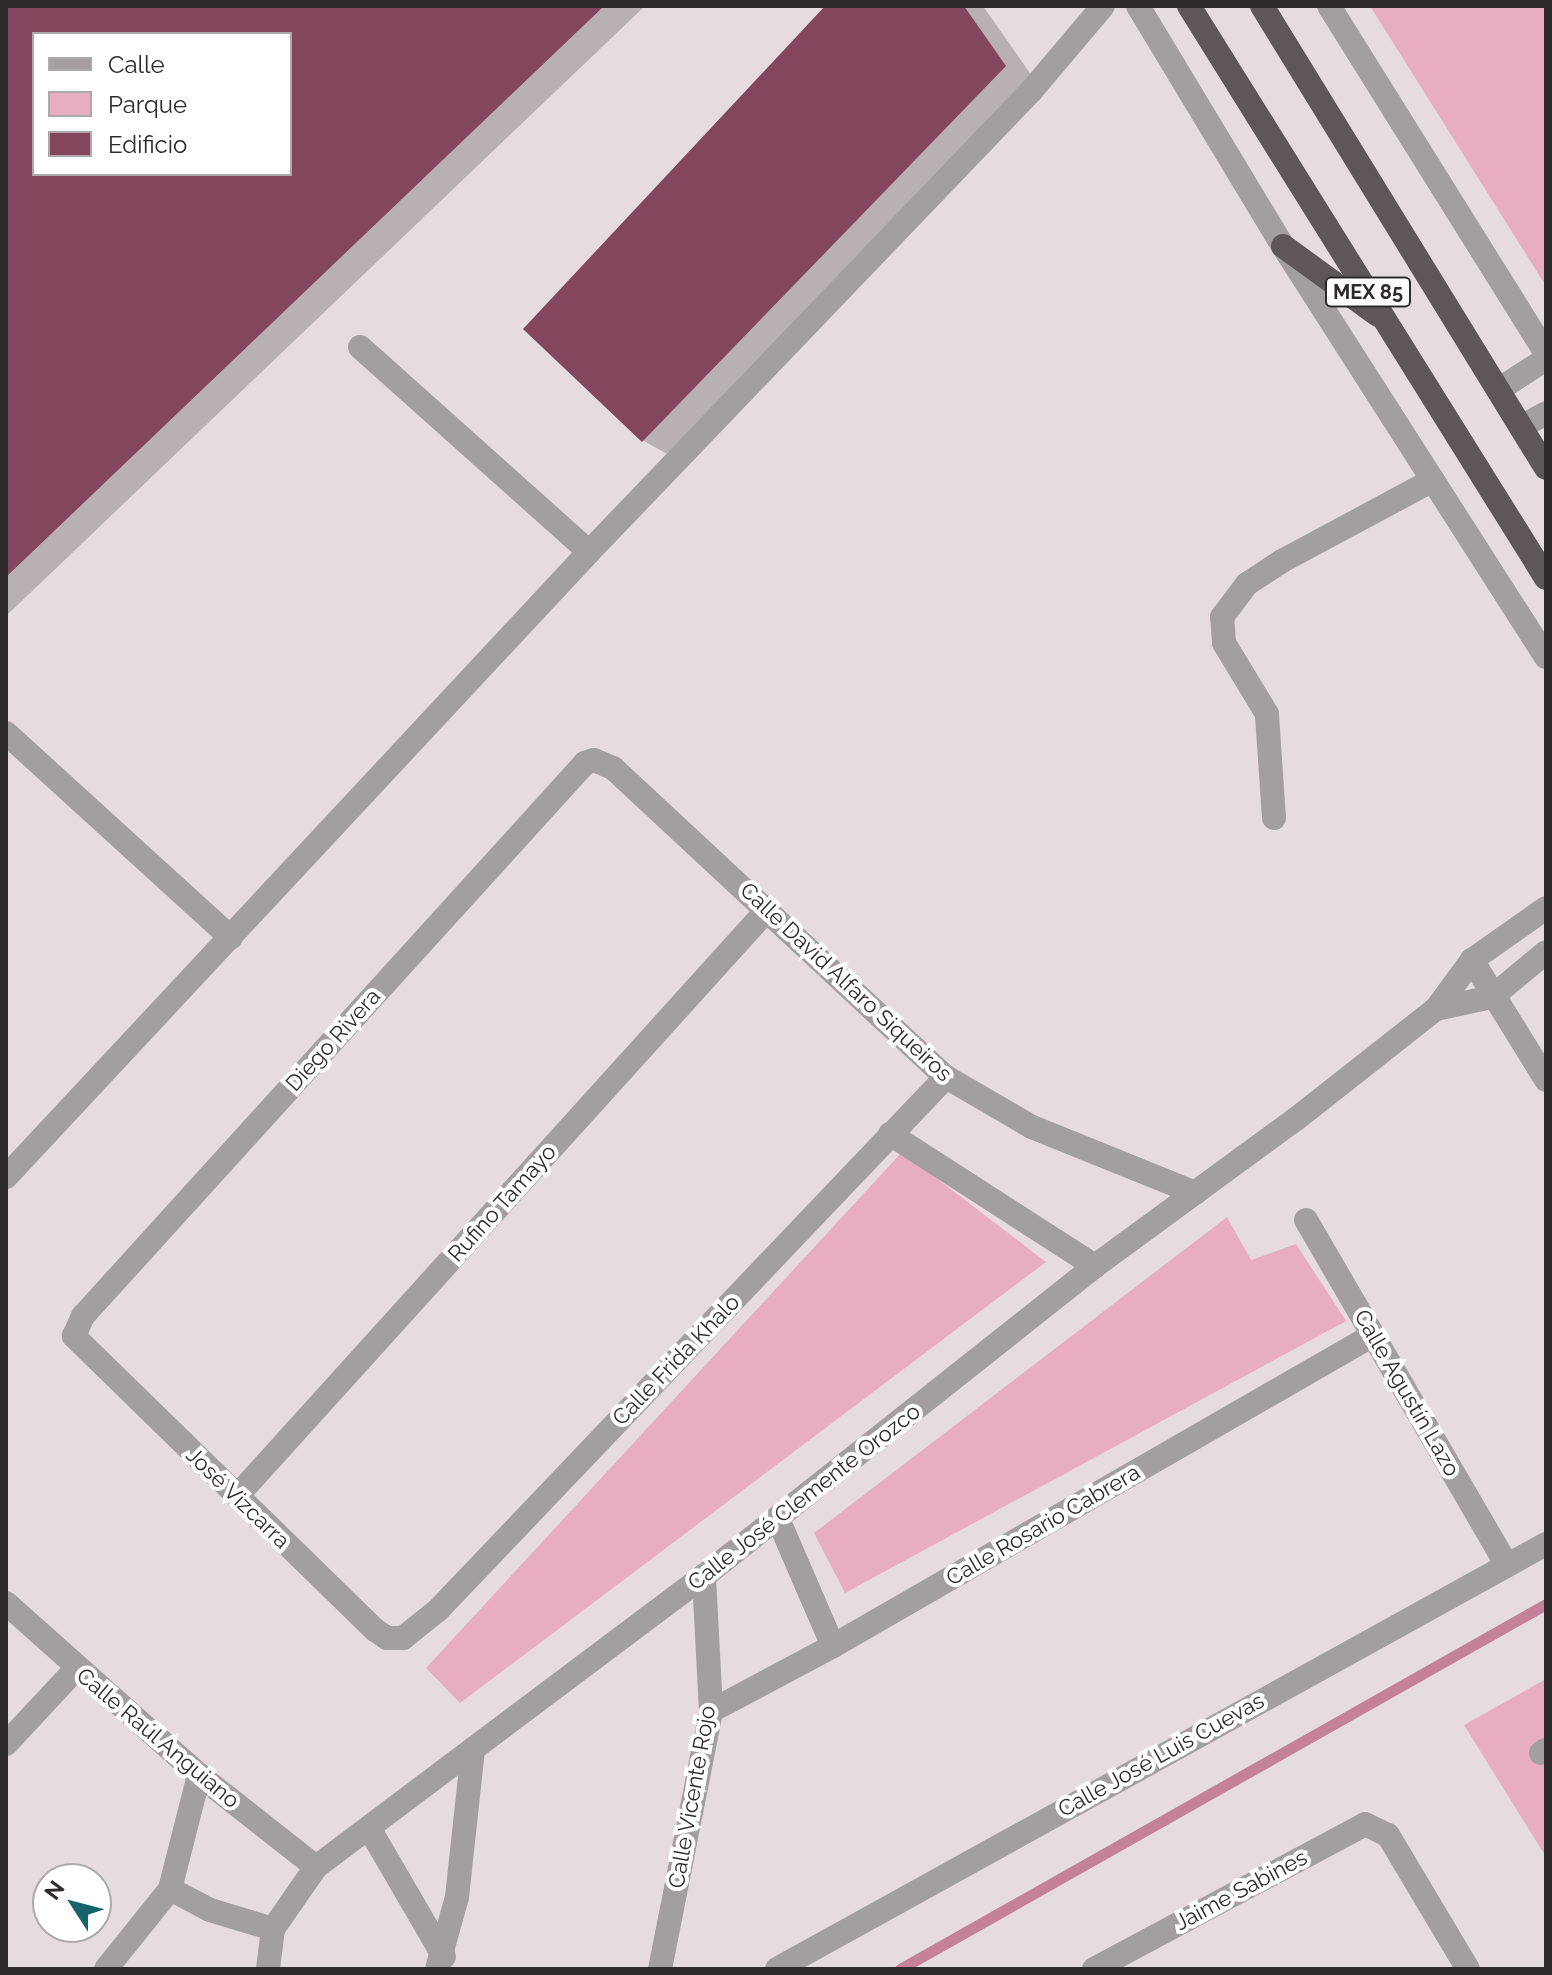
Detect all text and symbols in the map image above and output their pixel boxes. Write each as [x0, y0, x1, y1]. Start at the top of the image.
legend [32, 32, 292, 176]
text: Calle [108, 50, 165, 79]
text: Parque [108, 90, 187, 119]
text: Edificio [108, 130, 187, 159]
road number: MEX 85 [1324, 276, 1412, 308]
street label: Calle David Alfaro Siqueiros [734, 877, 958, 1087]
street label: Diego Rivera [280, 983, 386, 1097]
street label: Rufino Tamayo [442, 1139, 562, 1267]
street label: Calle Frida Khalo [607, 1289, 745, 1431]
street label: Calle Agustín Lazo [1348, 1305, 1466, 1481]
street label: Calle José Clemente Orozco [682, 1398, 926, 1596]
street label: José Vizcarra [180, 1442, 296, 1554]
street label: Calle Rosario Cabrera [942, 1459, 1144, 1591]
street label: Calle Raúl Anguiano [71, 1662, 245, 1814]
street label: Calle José Luis Cuevas [1053, 1687, 1269, 1823]
street label: Calle Vicente Rojo [663, 1703, 721, 1891]
street label: Jaime Sabines [1170, 1844, 1312, 1936]
north arrow [32, 1863, 112, 1943]
text: N [39, 1876, 70, 1905]

